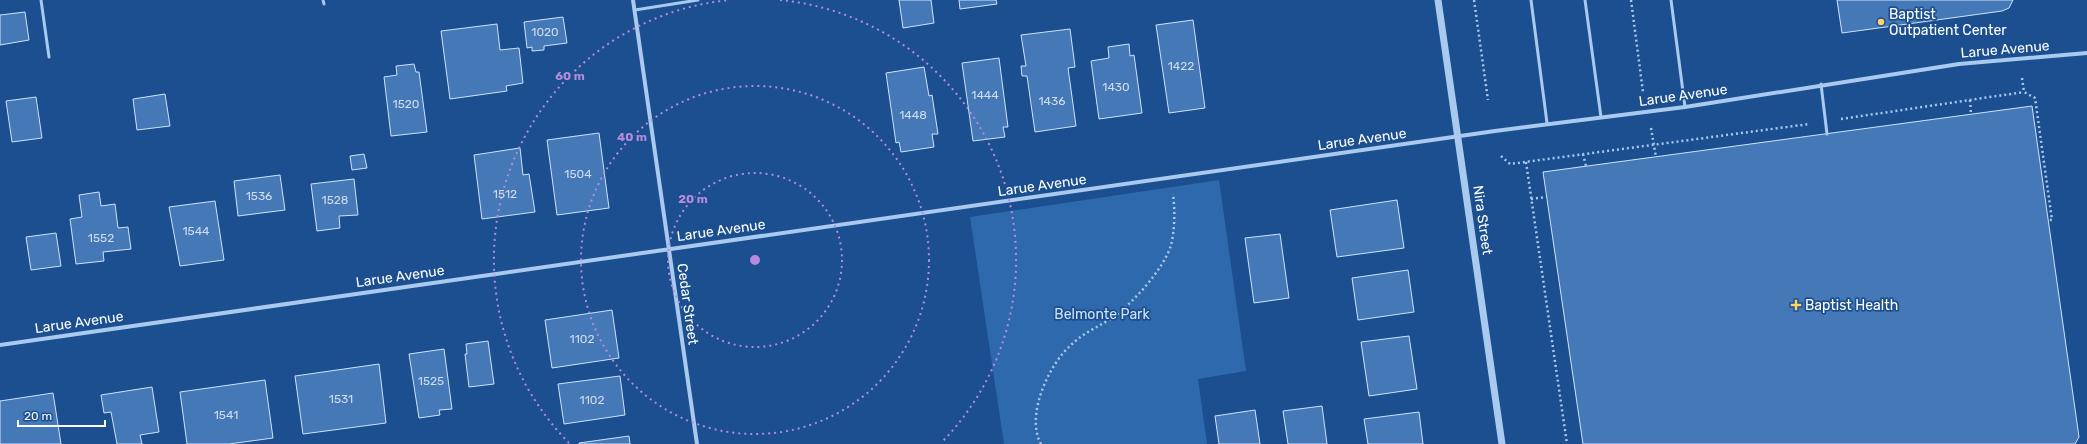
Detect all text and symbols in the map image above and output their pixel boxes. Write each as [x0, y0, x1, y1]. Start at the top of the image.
place label: Baptist Outpatient Center [1889, 6, 2007, 39]
marker: Baptist Outpatient Center [1876, 17, 1886, 27]
house number: 1020 [531, 25, 559, 39]
street label: Larue Avenue [1960, 37, 2050, 62]
house number: 1422 [1168, 59, 1194, 73]
text: 60 m [555, 69, 585, 83]
house number: 1430 [1102, 80, 1130, 94]
street label: Larue Avenue [1638, 81, 1729, 110]
house number: 1444 [971, 88, 999, 102]
house number: 1436 [1038, 94, 1066, 108]
house number: 1520 [393, 97, 419, 111]
house number: 1448 [899, 108, 927, 122]
street label: Larue Avenue [1317, 125, 1408, 154]
text: 40 m [617, 130, 647, 144]
house number: 1504 [564, 167, 592, 181]
street label: Larue Avenue [997, 171, 1088, 200]
street label: Nira Street [1469, 184, 1496, 256]
house number: 1512 [493, 187, 517, 201]
house number: 1536 [246, 189, 272, 203]
text: 20 m [678, 192, 708, 206]
house number: 1528 [322, 193, 348, 207]
street label: Larue Avenue [676, 216, 767, 245]
house number: 1544 [182, 224, 210, 238]
house number: 1552 [88, 231, 114, 245]
centre of rings [748, 253, 762, 267]
street label: Larue Avenue [355, 262, 446, 291]
street label: Cedar Street [673, 262, 702, 346]
place label: Baptist Health [1805, 297, 1898, 314]
marker: Baptist Health [1790, 299, 1802, 311]
park label: Belmonte Park [1054, 306, 1150, 323]
street label: Larue Avenue [34, 308, 125, 337]
house number: 1102 [570, 332, 594, 346]
house number: 1525 [418, 374, 444, 388]
house number: 1531 [329, 392, 353, 406]
house number: 1102 [580, 393, 604, 407]
scale bar [18, 402, 105, 428]
house number: 1541 [214, 408, 238, 422]
text: 20 m [24, 409, 52, 423]

